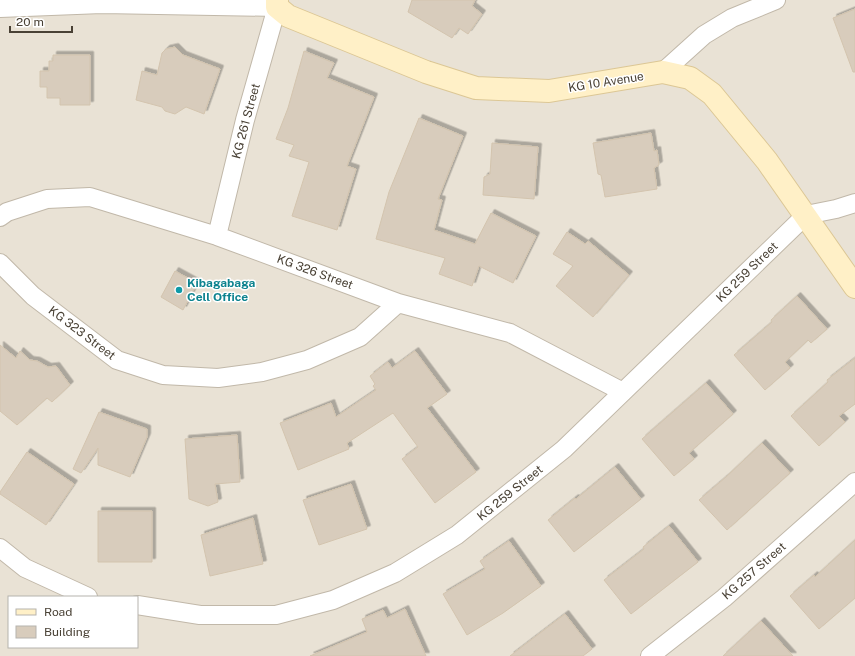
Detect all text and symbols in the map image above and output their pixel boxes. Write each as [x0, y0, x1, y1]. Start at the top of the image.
scale bar [10, 8, 72, 34]
text: 20 m [16, 15, 44, 29]
street label: KG 10 Avenue [567, 69, 645, 95]
street label: KG 261 Street [229, 82, 263, 160]
street label: KG 259 Street [713, 239, 781, 305]
street label: KG 326 Street [275, 252, 355, 292]
place label: Kibagabaga Cell Office [187, 276, 255, 304]
marker: Kibagabaga Cell Office [174, 285, 184, 295]
street label: KG 323 Street [46, 303, 118, 363]
street label: KG 259 Street [474, 462, 546, 524]
street label: KG 257 Street [719, 539, 789, 602]
legend [8, 596, 138, 648]
text: Road [44, 605, 72, 619]
text: Building [44, 625, 90, 639]

